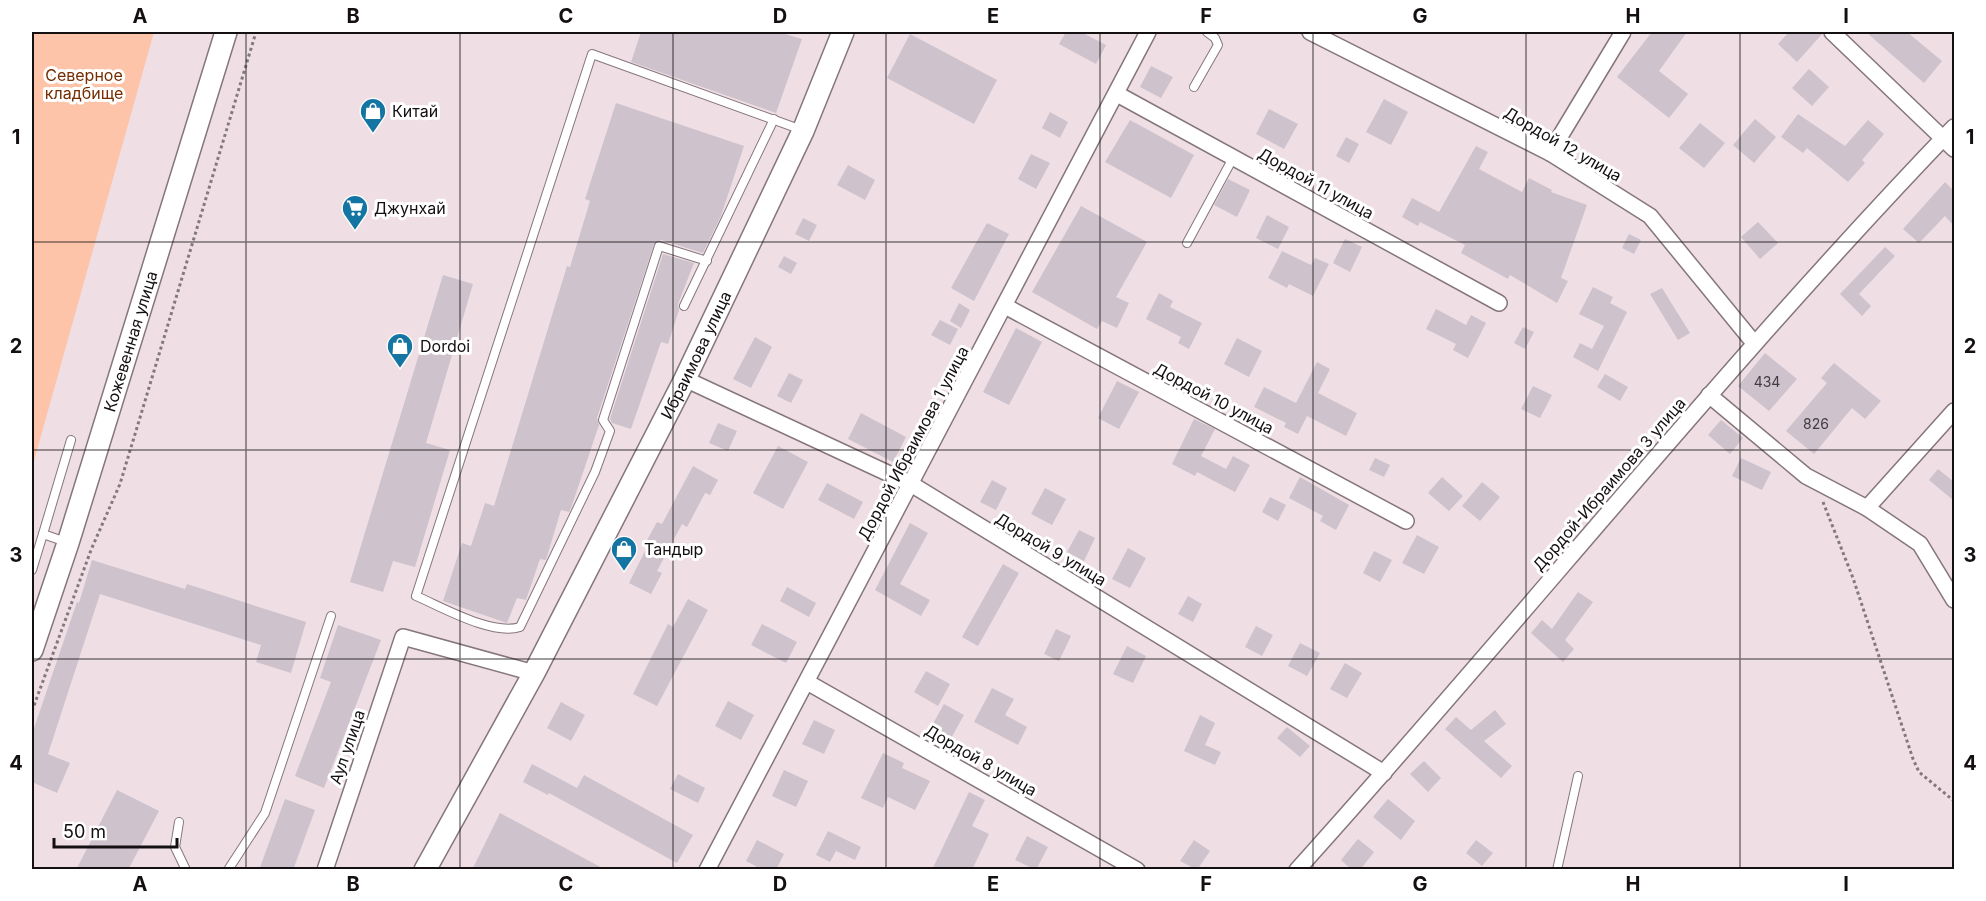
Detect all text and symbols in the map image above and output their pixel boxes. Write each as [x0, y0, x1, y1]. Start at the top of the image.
text: A [133, 4, 148, 28]
text: B [346, 4, 360, 28]
text: C [559, 4, 573, 28]
text: D [773, 4, 787, 28]
text: E [987, 4, 999, 28]
text: F [1200, 4, 1212, 28]
text: G [1412, 4, 1428, 28]
text: H [1626, 4, 1640, 28]
text: I [1843, 4, 1849, 28]
park label: Северное кладбище [45, 65, 123, 103]
shop icon: Китай [358, 96, 388, 134]
place label: Китай [392, 101, 438, 121]
street label: Дордой 12 улица [1501, 102, 1625, 186]
text: 1 [12, 125, 20, 149]
text: 1 [1966, 125, 1974, 149]
street label: Дордой 11 улица [1255, 143, 1377, 223]
supermarket icon: Джунхай [340, 193, 370, 231]
place label: Джунхай [374, 198, 446, 218]
street label: Кожевенная улица [99, 268, 162, 414]
street label: Ибраимова улица [656, 288, 735, 422]
shop icon: Dordoi [385, 331, 415, 369]
text: 2 [10, 334, 22, 358]
text: 2 [1964, 334, 1976, 358]
place label: Dordoi [420, 336, 470, 356]
street label: Дордой Ибраимова 1 улица [853, 343, 973, 543]
street label: Дордой 10 улица [1151, 358, 1277, 438]
house number: 434 [1754, 373, 1780, 390]
street label: Дордой-Ибраимова 3 улица [1528, 393, 1690, 575]
house number: 826 [1803, 415, 1829, 432]
street label: Дордой 9 улица [992, 508, 1110, 590]
shop icon: Тандыр [609, 534, 639, 572]
place label: Тандыр [644, 539, 703, 559]
text: 3 [10, 543, 22, 567]
text: 3 [1964, 543, 1976, 567]
street label: Аул улица [325, 707, 369, 787]
street label: Дордой 8 улица [921, 720, 1041, 800]
text: 4 [9, 751, 23, 775]
text: 4 [1963, 751, 1977, 775]
scale bar [54, 811, 177, 849]
text: 50 m [63, 821, 106, 842]
text: A [133, 872, 148, 896]
text: B [346, 872, 360, 896]
text: C [559, 872, 573, 896]
text: D [773, 872, 787, 896]
text: E [987, 872, 999, 896]
text: F [1200, 872, 1212, 896]
text: G [1412, 872, 1428, 896]
text: H [1626, 872, 1640, 896]
text: I [1843, 872, 1849, 896]

